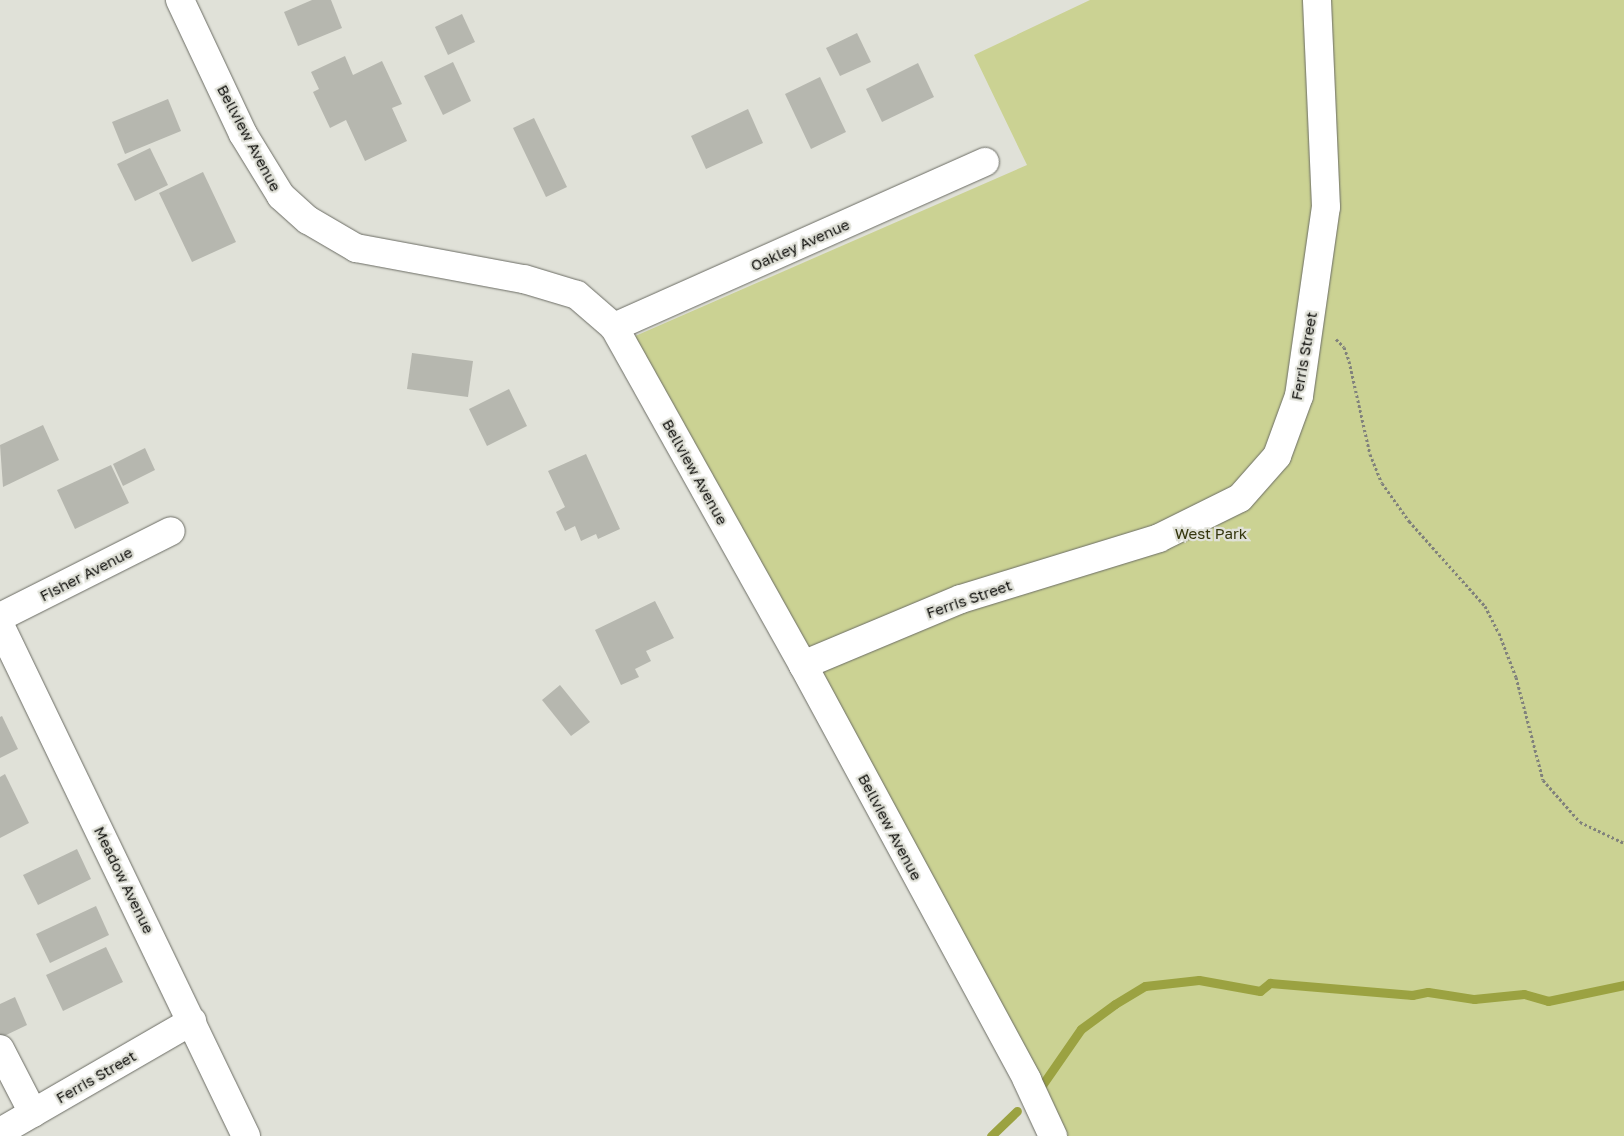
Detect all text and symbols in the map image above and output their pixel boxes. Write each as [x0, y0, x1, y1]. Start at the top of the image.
street label: Bellview Avenue [213, 82, 285, 194]
street label: Oakley Avenue [748, 215, 852, 275]
street label: Ferris Street [1287, 310, 1321, 402]
street label: Bellview Avenue [659, 416, 731, 528]
park label: West Park [1175, 525, 1247, 543]
street label: Fisher Avenue [37, 543, 135, 605]
street label: Ferris Street [924, 576, 1014, 622]
street label: Bellview Avenue [854, 771, 926, 883]
street label: Meadow Avenue [90, 823, 158, 937]
street label: Ferris Street [53, 1047, 139, 1107]

